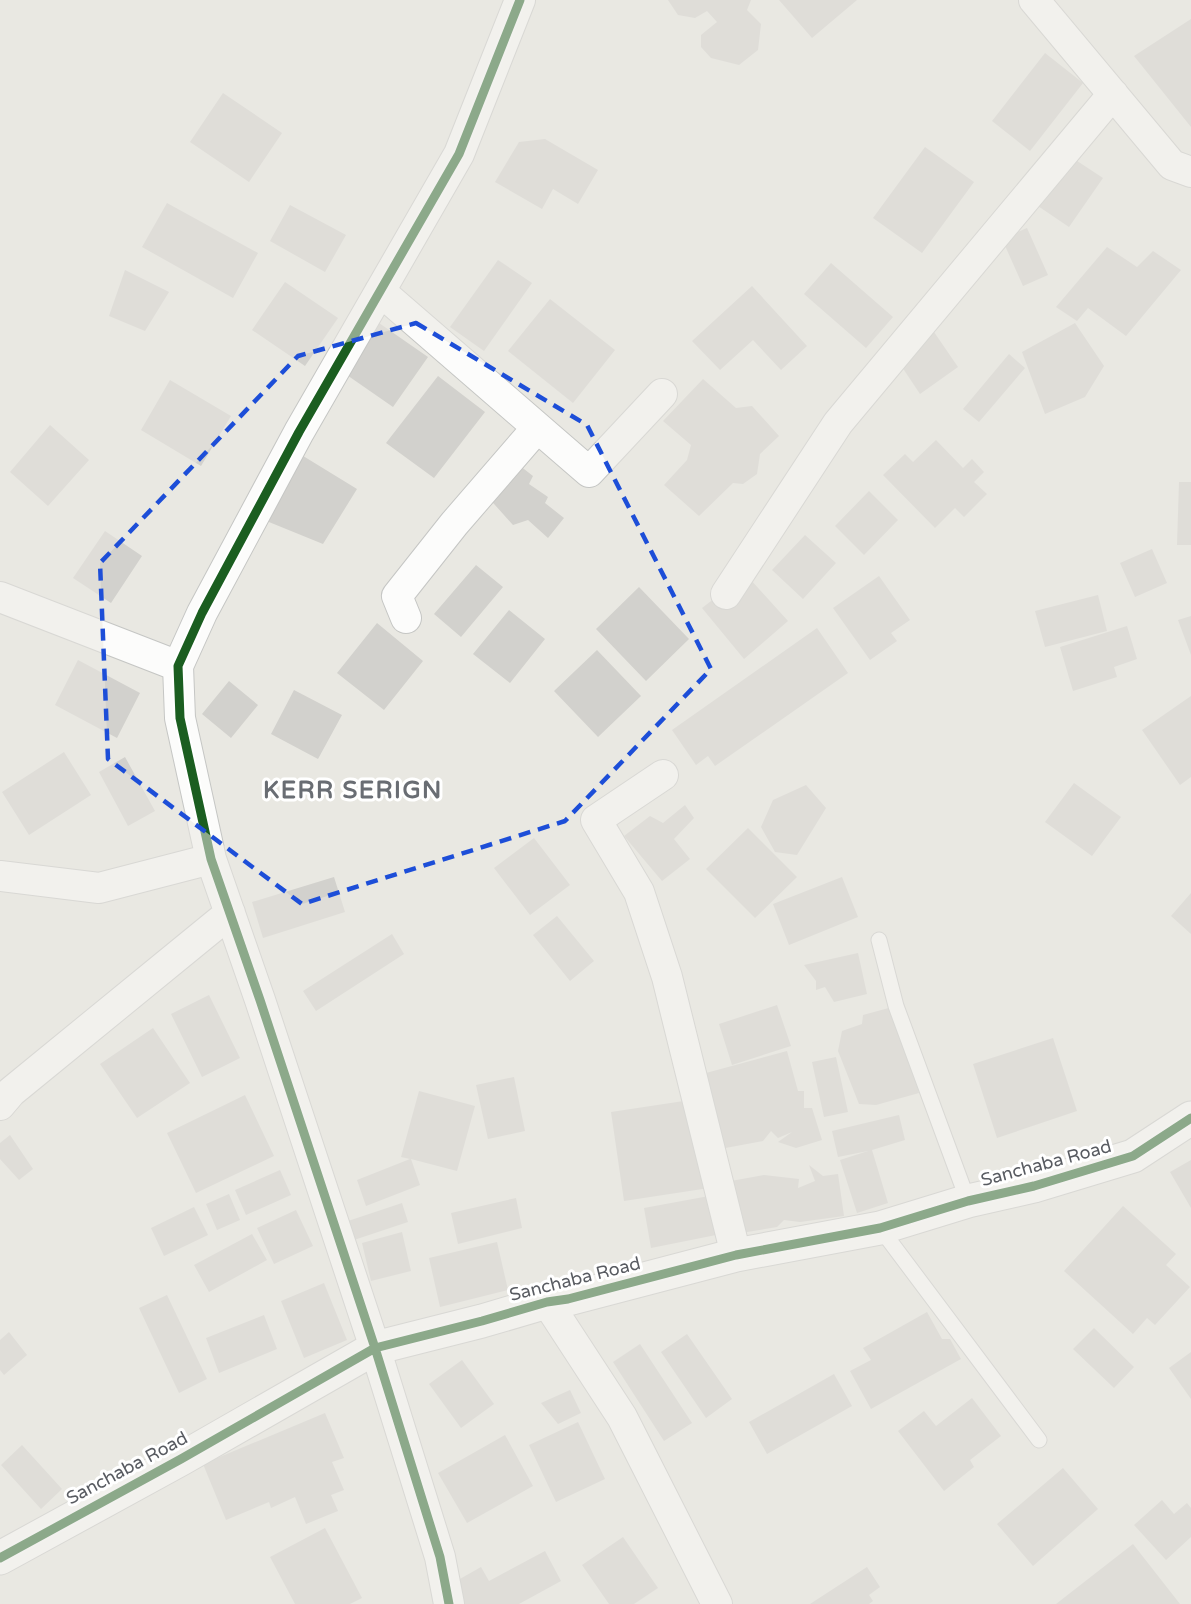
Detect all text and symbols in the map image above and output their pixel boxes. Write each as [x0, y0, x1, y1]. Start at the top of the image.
district label: KERR SERIGN [263, 776, 443, 805]
street label: Sanchaba Road [978, 1135, 1114, 1191]
street label: Sanchaba Road [507, 1252, 643, 1306]
street label: Sanchaba Road [63, 1427, 191, 1509]

